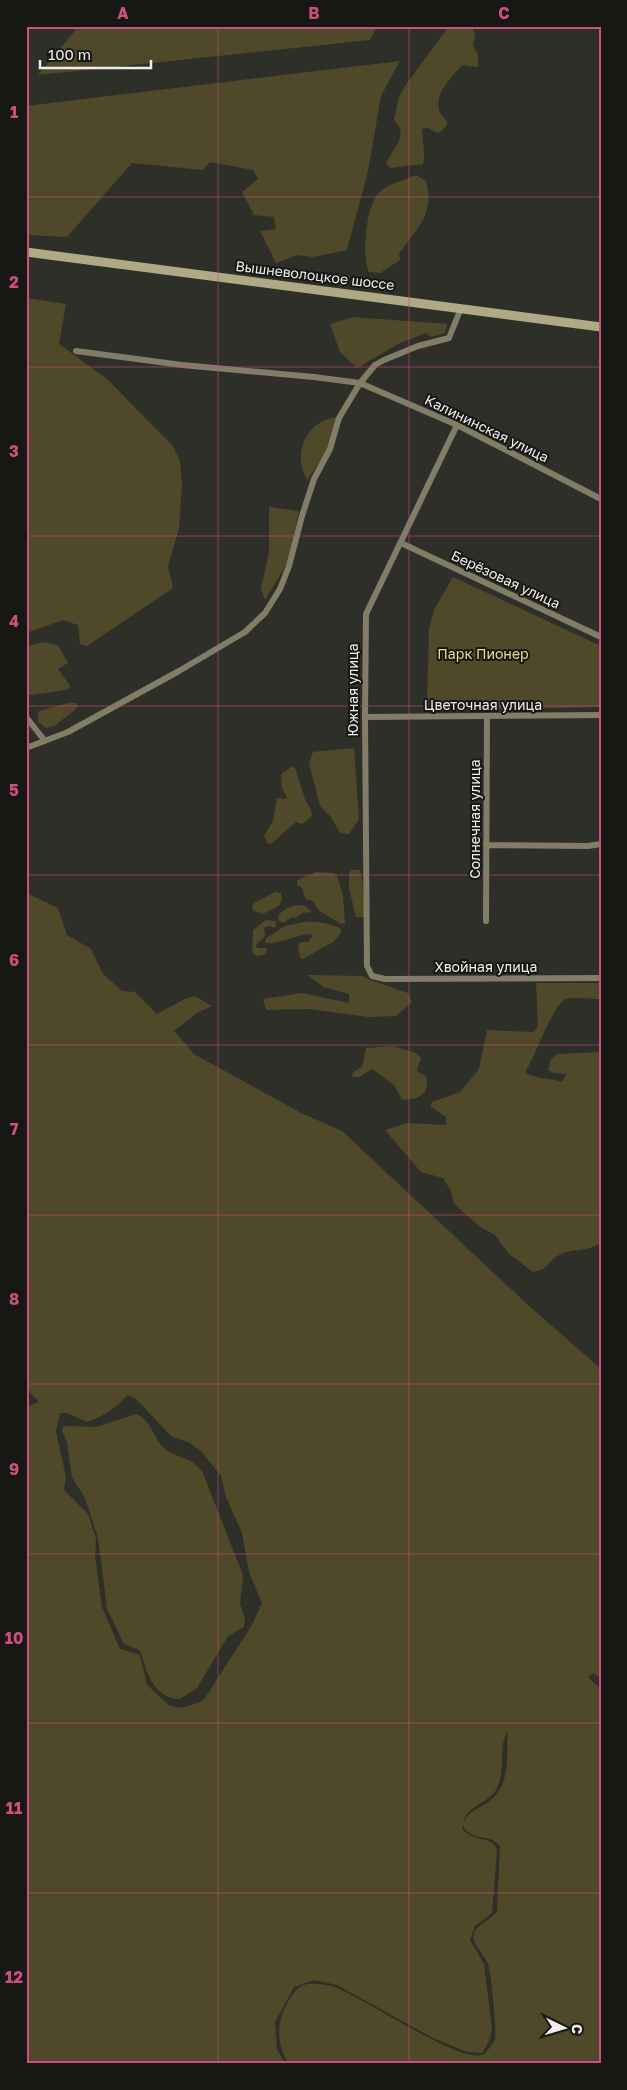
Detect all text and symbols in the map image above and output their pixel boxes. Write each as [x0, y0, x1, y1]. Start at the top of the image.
text: A [117, 3, 129, 23]
text: B [308, 3, 320, 23]
text: C [498, 3, 510, 23]
scale bar [40, 38, 151, 70]
text: 100 m [48, 45, 91, 63]
text: 1 [10, 102, 18, 122]
street label: Вышневолоцкое шоссе [235, 257, 395, 293]
text: 2 [9, 272, 19, 292]
street label: Калининская улица [422, 391, 552, 465]
text: 3 [9, 441, 19, 461]
street label: Берёзовая улица [449, 546, 563, 612]
text: 4 [9, 611, 19, 631]
street label: Южная улица [344, 643, 361, 737]
park label: Парк Пионер [437, 645, 529, 662]
street label: Цветочная улица [424, 696, 542, 713]
street label: Солнечная улица [466, 759, 483, 879]
text: 5 [9, 780, 19, 800]
text: 6 [9, 950, 19, 970]
street label: Хвойная улица [434, 958, 538, 975]
text: 7 [10, 1119, 19, 1139]
text: 8 [9, 1289, 19, 1309]
text: 9 [9, 1459, 19, 1479]
text: 10 [5, 1628, 23, 1648]
text: 11 [6, 1798, 22, 1818]
text: 12 [5, 1967, 23, 1987]
north arrow [540, 2002, 590, 2052]
text: С [569, 2023, 586, 2035]

